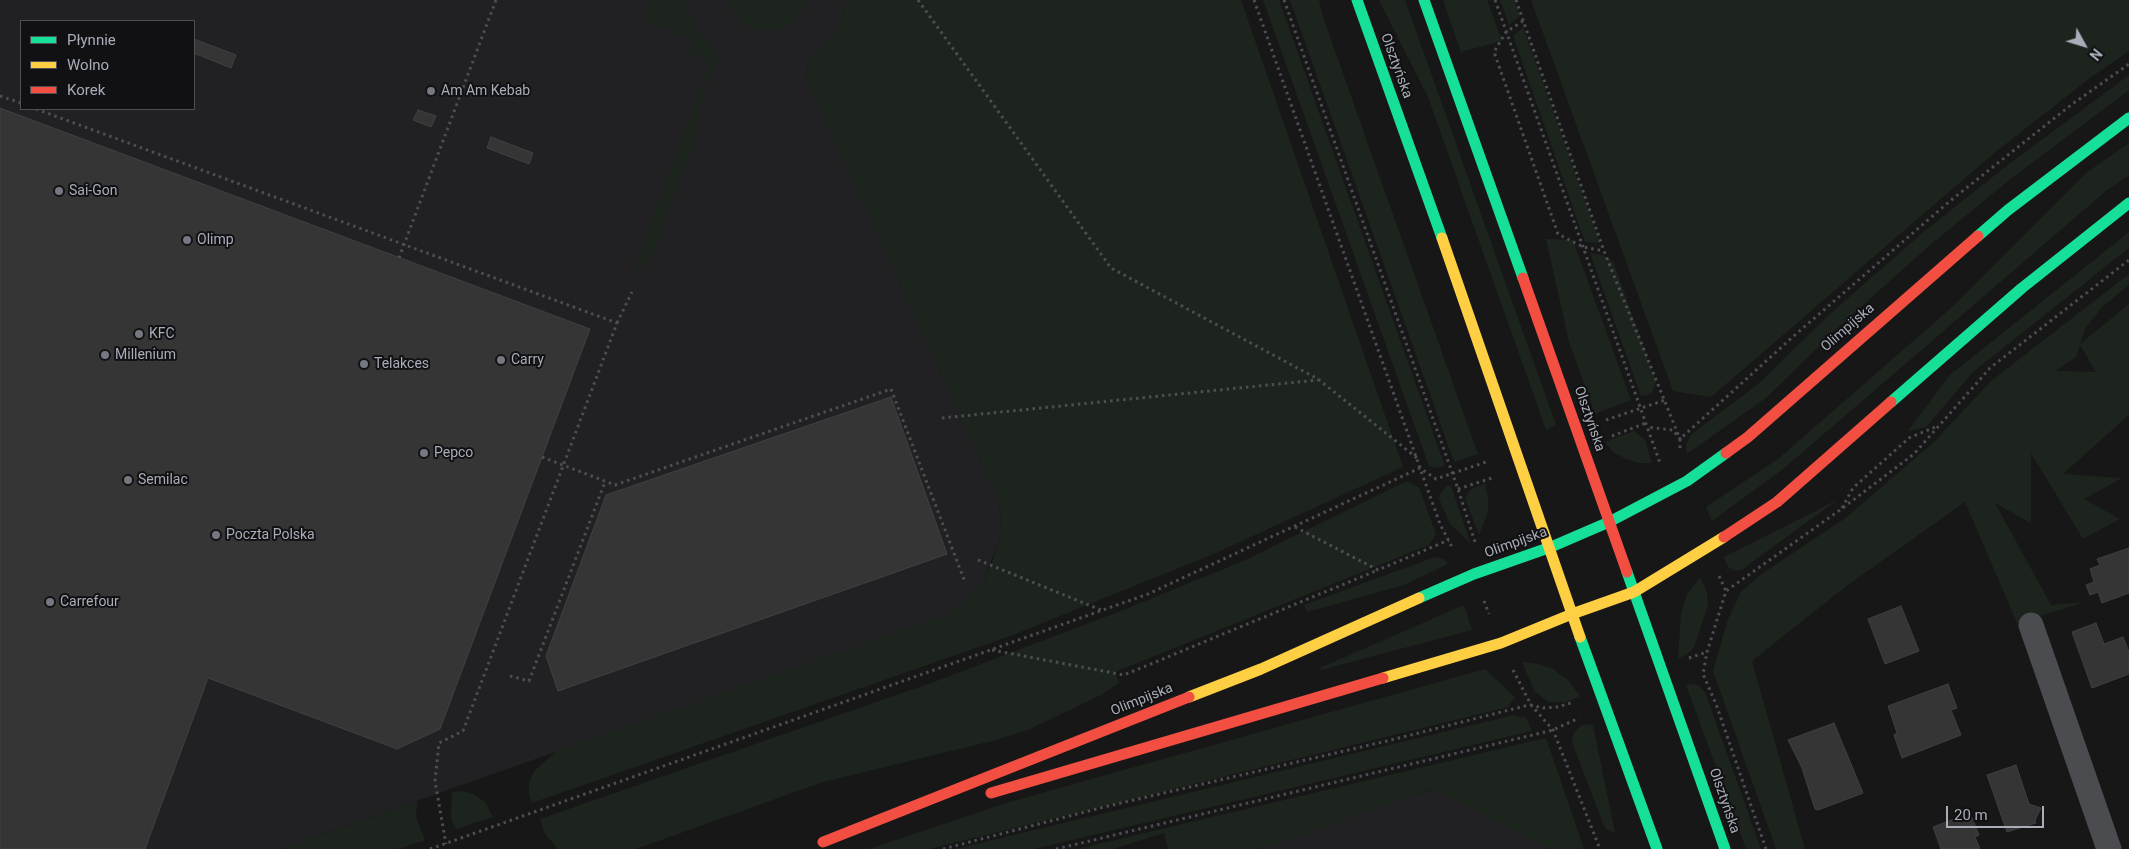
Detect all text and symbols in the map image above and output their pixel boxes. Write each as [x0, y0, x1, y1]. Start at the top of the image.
legend [20, 20, 195, 110]
north arrow [2059, 20, 2109, 70]
text: Płynnie [67, 31, 116, 49]
street label: Olsztyńska [1376, 31, 1416, 101]
text: N [2086, 46, 2105, 63]
text: Wolno [67, 56, 109, 74]
text: Korek [67, 81, 105, 99]
place label: Am Am Kebab [441, 83, 530, 99]
marker: Am Am Kebab [425, 85, 437, 97]
place label: Sai-Gon [69, 183, 117, 199]
marker: Sai-Gon [53, 185, 65, 197]
place label: Olimp [197, 232, 234, 248]
marker: Olimp [181, 234, 193, 246]
street label: Olimpijska [1818, 300, 1878, 356]
place label: KFC [149, 326, 175, 342]
marker: KFC [133, 328, 145, 340]
place label: Millenium [115, 347, 176, 363]
marker: Millenium [99, 349, 111, 361]
place label: Carry [511, 352, 544, 368]
marker: Carry [495, 354, 507, 366]
place label: Telakces [374, 356, 429, 372]
marker: Telakces [358, 358, 370, 370]
street label: Olsztyńska [1570, 384, 1608, 454]
place label: Pepco [434, 445, 473, 461]
marker: Pepco [418, 447, 430, 459]
place label: Semilac [138, 472, 188, 488]
marker: Semilac [122, 474, 134, 486]
street label: Olimpijska [1482, 524, 1550, 562]
place label: Poczta Polska [226, 527, 315, 543]
marker: Poczta Polska [210, 529, 222, 541]
place label: Carrefour [60, 594, 119, 610]
marker: Carrefour [44, 596, 56, 608]
street label: Olimpijska [1109, 680, 1175, 720]
street label: Olsztyńska [1705, 766, 1743, 836]
scale bar [1949, 796, 2046, 828]
text: 20 m [1954, 806, 1988, 824]

